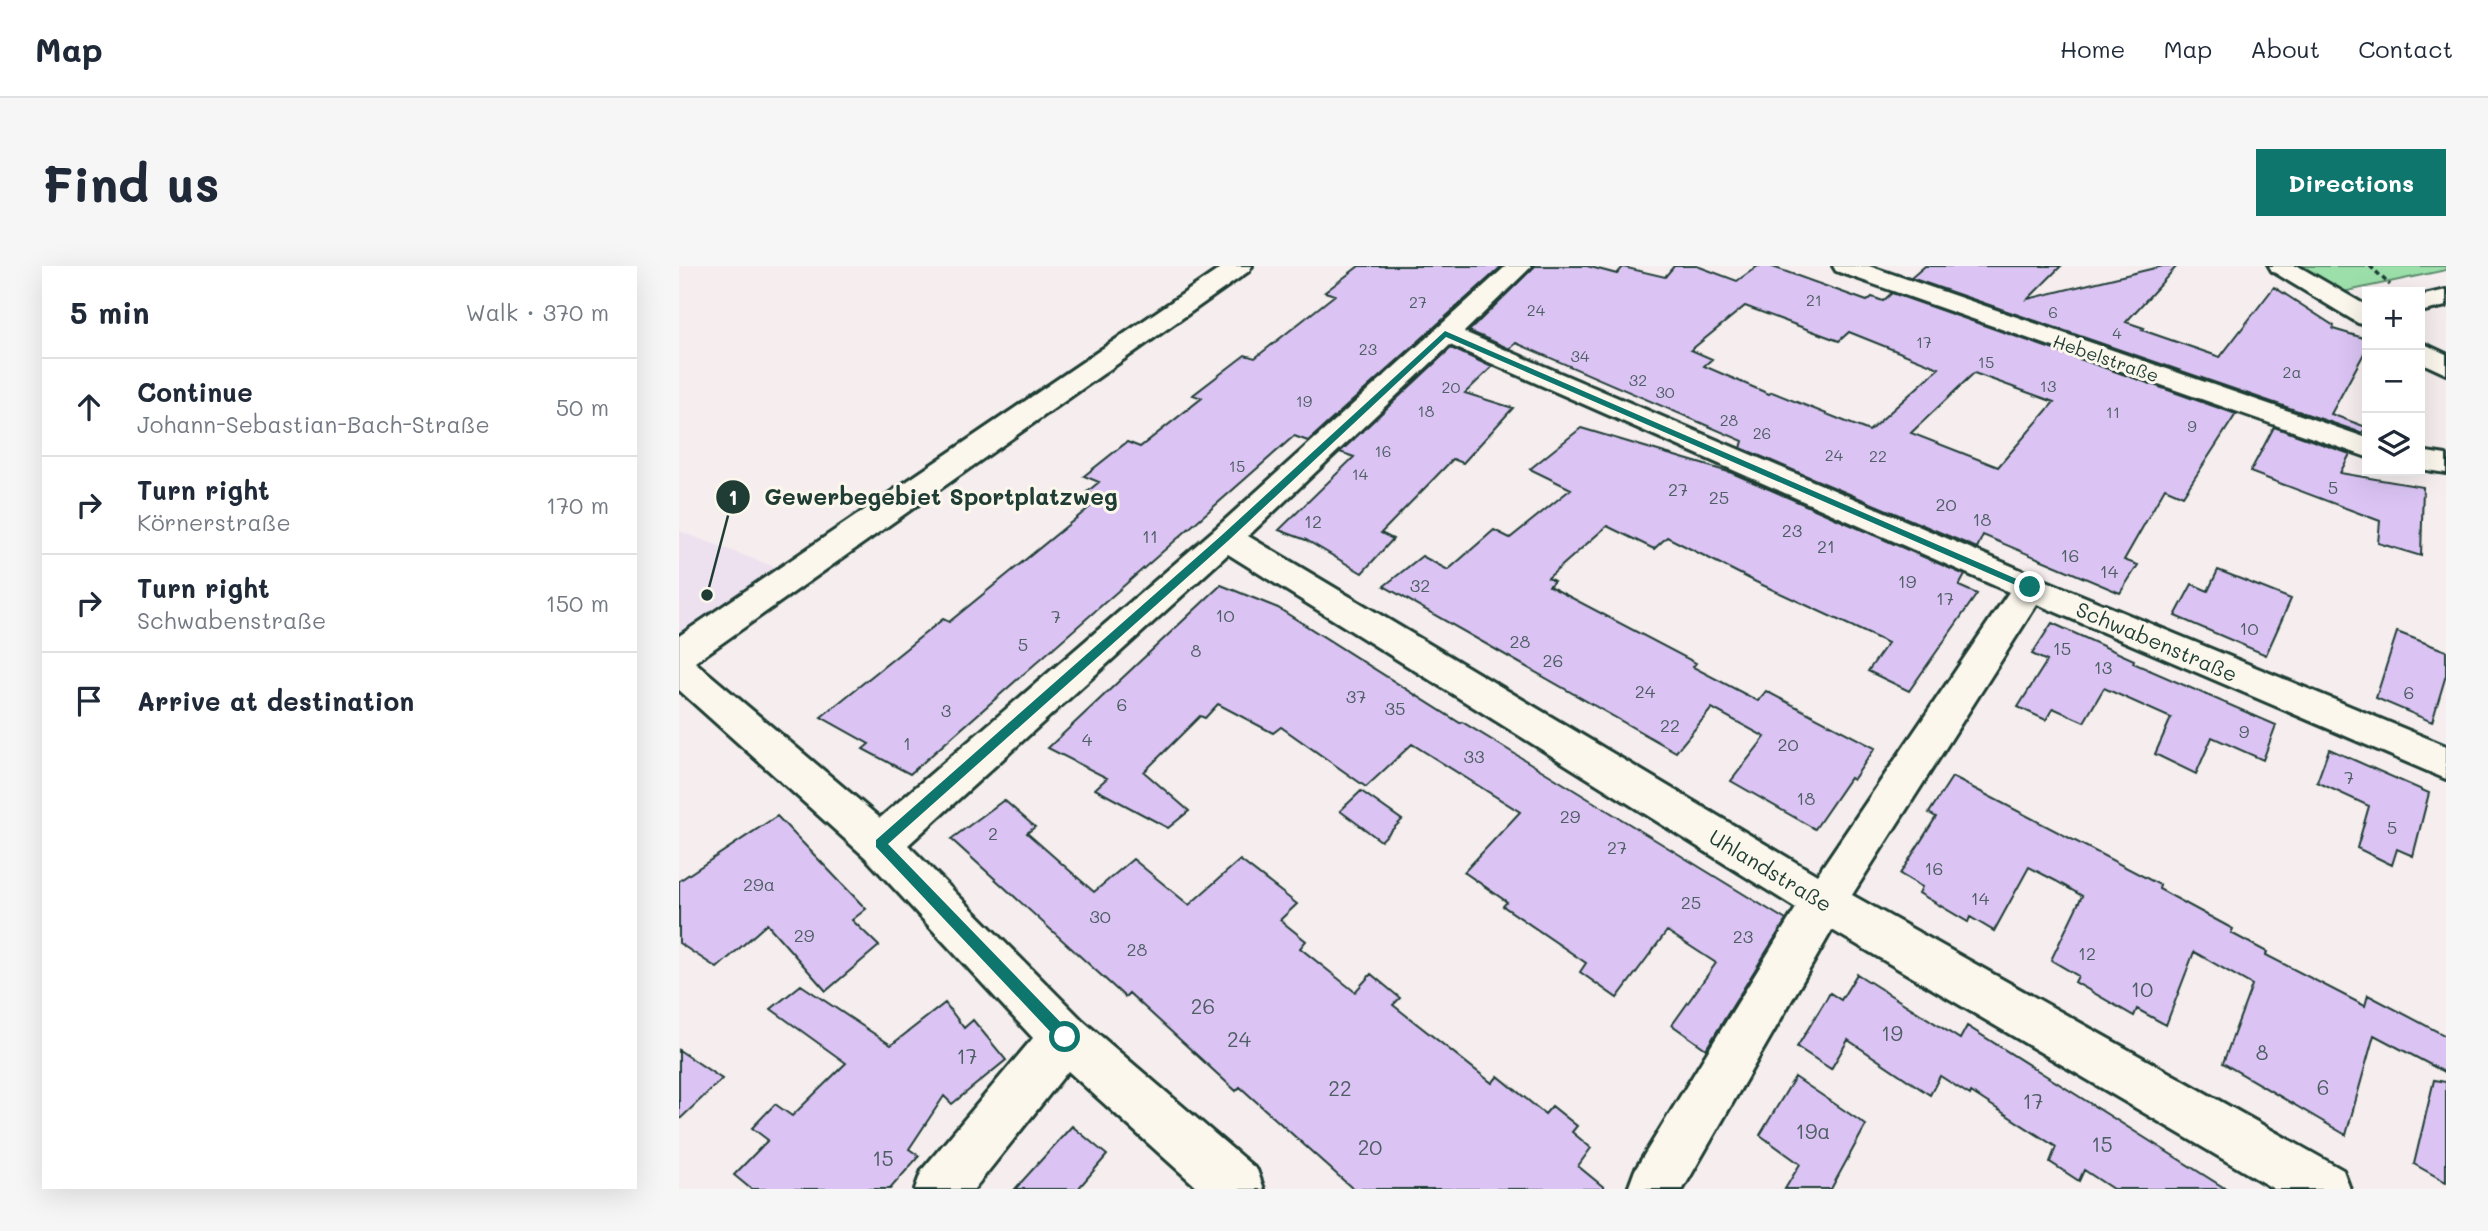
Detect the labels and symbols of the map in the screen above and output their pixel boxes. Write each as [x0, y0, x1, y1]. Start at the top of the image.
house number: 21 [1806, 289, 1822, 310]
house number: 27 [1409, 291, 1427, 312]
house number: 24 [1527, 299, 1546, 320]
house number: 6 [2048, 301, 2058, 322]
house number: 4 [2112, 322, 2122, 343]
street label: Hebelstraße [2050, 329, 2162, 387]
house number: 17 [1916, 331, 1932, 352]
house number: 23 [1359, 338, 1377, 359]
house number: 34 [1571, 345, 1590, 366]
house number: 15 [1978, 351, 1994, 372]
house number: 2a [2283, 361, 2301, 382]
house number: 32 [1629, 369, 1647, 390]
house number: 13 [2040, 375, 2056, 396]
house number: 20 [1442, 376, 1461, 397]
house number: 30 [1655, 381, 1675, 402]
house number: 19 [1296, 390, 1312, 411]
house number: 18 [1418, 400, 1435, 421]
house number: 11 [2106, 401, 2120, 422]
house number: 28 [1720, 409, 1739, 430]
house number: 9 [2187, 415, 2197, 436]
house number: 26 [1753, 422, 1771, 443]
house number: 16 [1375, 440, 1391, 461]
house number: 24 [1825, 444, 1844, 465]
house number: 22 [1869, 445, 1887, 466]
house number: 15 [1229, 455, 1245, 476]
house number: 14 [1352, 463, 1369, 484]
callout: Gewerbegebiet Sportplatzweg [715, 475, 1132, 519]
house number: 5 [2328, 475, 2338, 499]
house number: 27 [1668, 477, 1688, 501]
text: Gewerbegebiet Sportplatzweg [764, 481, 1118, 511]
text: 1 [728, 483, 738, 510]
house number: 25 [1709, 485, 1729, 509]
house number: 20 [1935, 492, 1957, 516]
house number: 18 [1973, 507, 1992, 531]
house number: 12 [1304, 509, 1322, 533]
house number: 23 [1782, 518, 1802, 542]
house number: 11 [1142, 524, 1158, 548]
house number: 21 [1817, 534, 1835, 558]
house number: 16 [2061, 543, 2079, 567]
house number: 14 [2100, 559, 2119, 583]
house number: 19 [1898, 569, 1917, 593]
route end [2014, 571, 2045, 602]
house number: 32 [1410, 573, 1430, 597]
house number: 17 [1936, 586, 1954, 610]
street label: Schwabenstraße [2072, 595, 2242, 687]
house number: 10 [1215, 603, 1235, 627]
house number: 7 [1051, 604, 1061, 628]
house number: 10 [2239, 616, 2259, 640]
house number: 28 [1510, 629, 1531, 653]
house number: 5 [1018, 632, 1028, 656]
house number: 15 [2053, 636, 2071, 660]
house number: 8 [1191, 638, 1202, 662]
house number: 26 [1543, 648, 1563, 672]
house number: 13 [2094, 655, 2112, 679]
house number: 24 [1635, 679, 1656, 703]
house number: 6 [2404, 680, 2414, 704]
house number: 37 [1346, 684, 1366, 708]
house number: 6 [1117, 692, 1127, 716]
house number: 35 [1384, 696, 1406, 720]
house number: 3 [941, 698, 951, 722]
house number: 22 [1660, 713, 1680, 737]
house number: 9 [2239, 719, 2250, 743]
house number: 4 [1082, 727, 1093, 751]
house number: 1 [903, 731, 911, 755]
house number: 20 [1777, 732, 1799, 756]
house number: 33 [1463, 744, 1485, 768]
house number: 7 [2344, 765, 2354, 789]
house number: 18 [1797, 786, 1816, 810]
house number: 29 [1560, 804, 1581, 828]
house number: 5 [2387, 815, 2397, 839]
house number: 2 [988, 821, 998, 845]
street label: Uhlandstraße [1705, 823, 1837, 917]
house number: 27 [1607, 835, 1627, 859]
house number: 16 [1925, 856, 1943, 880]
house number: 29a [743, 872, 775, 896]
house number: 14 [1971, 886, 1990, 910]
house number: 25 [1681, 890, 1701, 914]
house number: 30 [1089, 904, 1111, 928]
house number: 29 [794, 923, 815, 947]
house number: 23 [1733, 924, 1753, 948]
house number: 28 [1127, 937, 1148, 961]
house number: 12 [2078, 941, 2096, 965]
house number: 10 [2131, 975, 2153, 1002]
house number: 26 [1191, 992, 1215, 1019]
house number: 19 [1881, 1019, 1903, 1046]
route start [1049, 1021, 1080, 1052]
house number: 24 [1227, 1025, 1252, 1052]
house number: 8 [2256, 1038, 2268, 1065]
house number: 17 [956, 1042, 978, 1069]
house number: 6 [2317, 1073, 2329, 1100]
house number: 22 [1328, 1074, 1352, 1101]
house number: 17 [2022, 1087, 2044, 1114]
house number: 19a [1796, 1117, 1830, 1144]
house number: 15 [2091, 1130, 2113, 1157]
house number: 20 [1358, 1133, 1382, 1160]
house number: 15 [872, 1144, 894, 1171]

